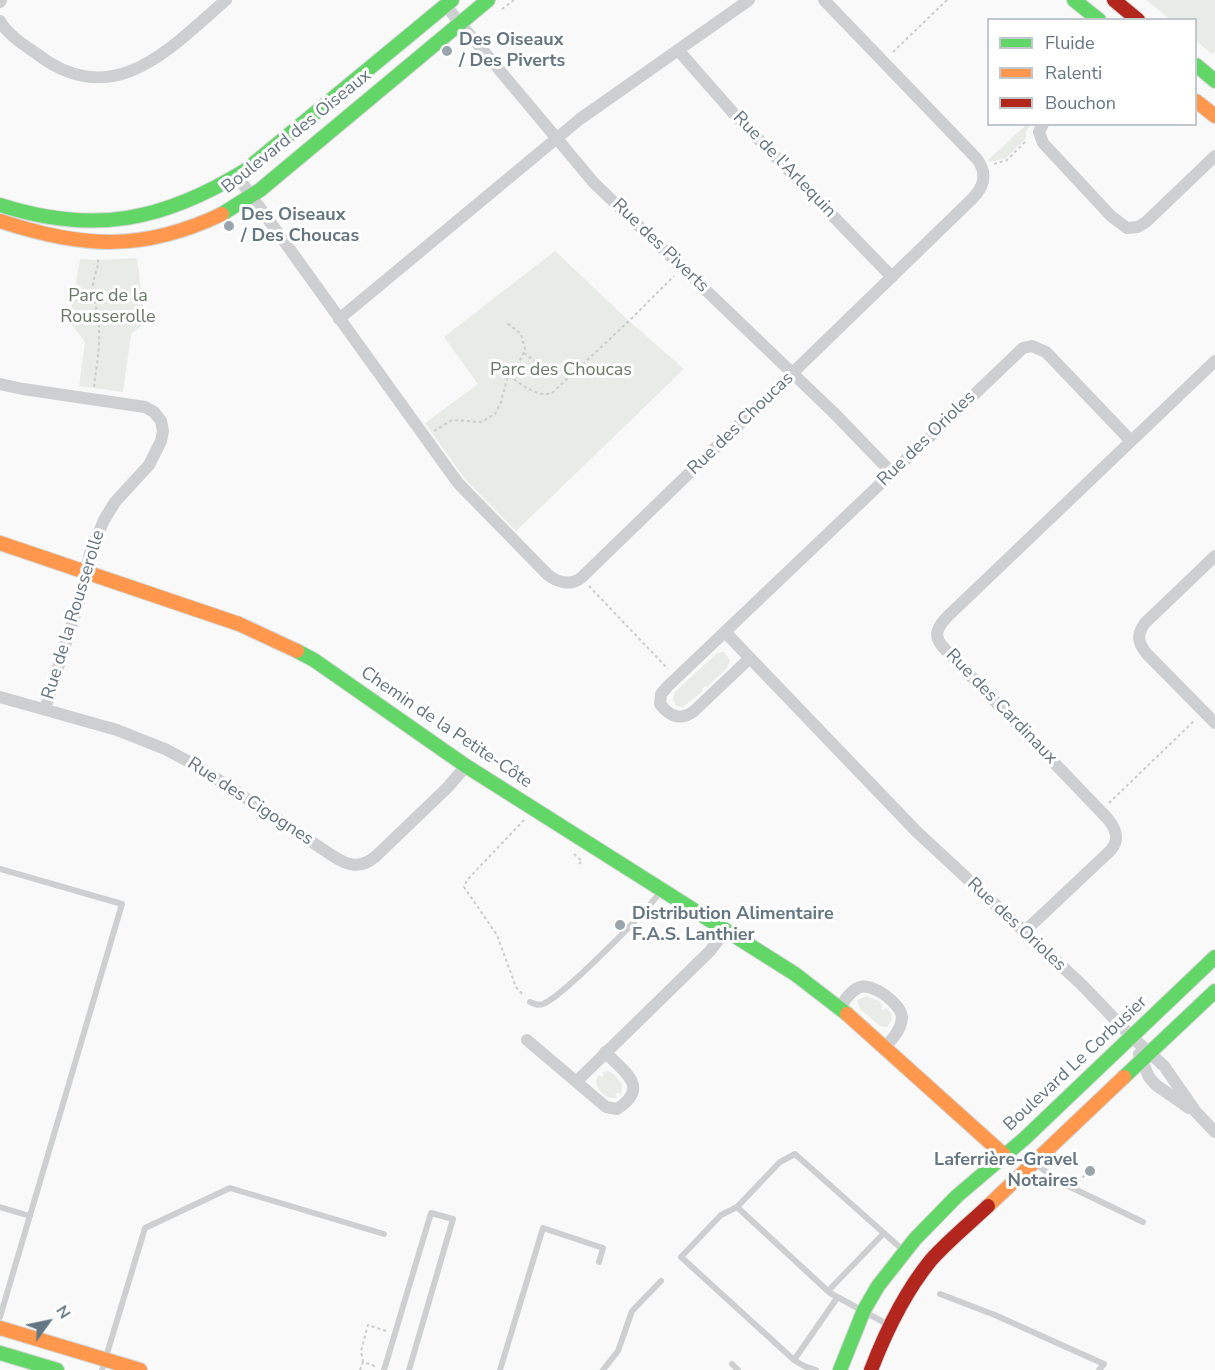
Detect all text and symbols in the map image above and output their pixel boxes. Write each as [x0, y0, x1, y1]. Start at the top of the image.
legend [987, 18, 1197, 126]
place label: Des Oiseaux / Des Piverts [459, 30, 565, 72]
text: Fluide [1045, 31, 1095, 55]
marker: Des Oiseaux / Des Piverts [440, 44, 454, 58]
text: Ralenti [1045, 61, 1102, 85]
street label: Boulevard des Oiseaux [218, 65, 376, 199]
text: Bouchon [1045, 91, 1116, 115]
street label: Rue de l'Arlequin [728, 107, 840, 223]
street label: Rue des Piverts [607, 195, 713, 297]
place label: Des Oiseaux / Des Choucas [241, 205, 359, 248]
marker: Des Oiseaux / Des Choucas [222, 219, 236, 233]
park label: Parc de la Rousserolle [60, 286, 156, 328]
park label: Parc des Choucas [490, 360, 632, 382]
street label: Rue des Choucas [684, 368, 798, 480]
street label: Rue des Orioles [874, 387, 980, 491]
street label: Rue de la Rousserolle [38, 528, 110, 702]
street label: Rue des Cardinaux [941, 645, 1061, 769]
street label: Chemin de la Petite-Côte [356, 662, 536, 794]
street label: Rue des Cigognes [183, 753, 317, 851]
street label: Rue des Orioles [962, 874, 1070, 976]
place label: Distribution Alimentaire F.A.S. Lanthier [632, 904, 834, 946]
marker: Distribution Alimentaire F.A.S. Lanthier [613, 918, 627, 932]
street label: Boulevard Le Corbusier [1000, 992, 1152, 1136]
place label: Laferrière-Gravel Notaires [934, 1150, 1078, 1192]
marker: Laferrière-Gravel Notaires [1083, 1164, 1097, 1178]
north arrow [18, 1292, 78, 1352]
text: N [51, 1301, 76, 1323]

